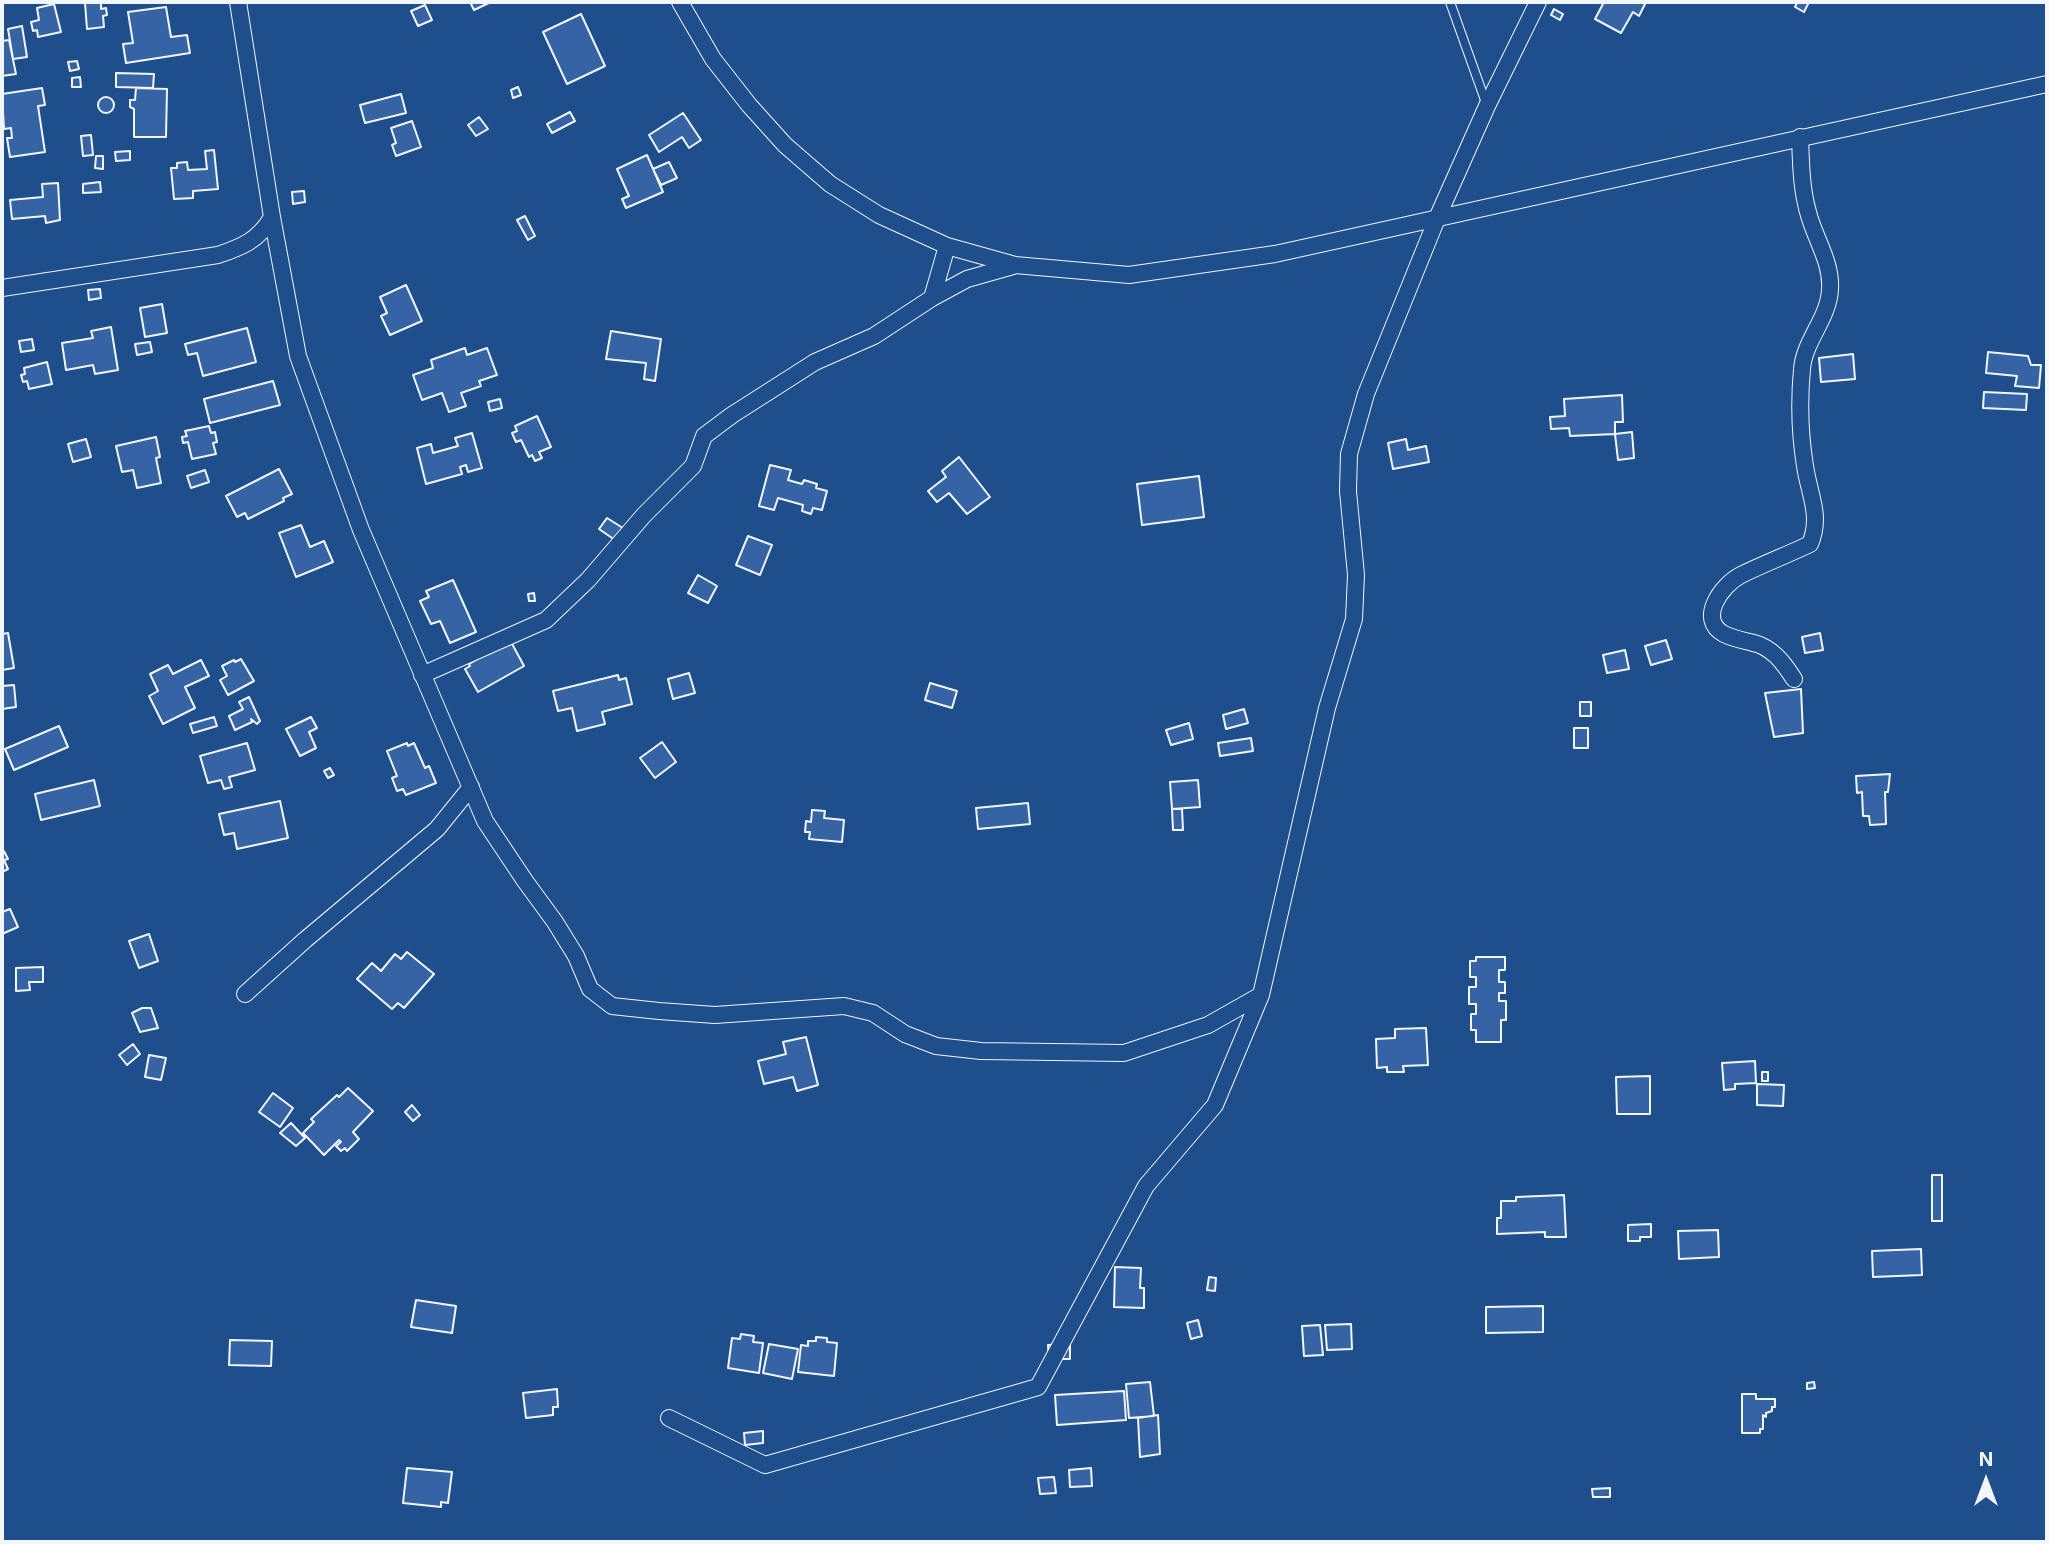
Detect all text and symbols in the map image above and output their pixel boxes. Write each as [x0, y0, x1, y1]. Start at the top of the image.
north arrow [1951, 1446, 2021, 1516]
text: N [1979, 1448, 1993, 1471]

